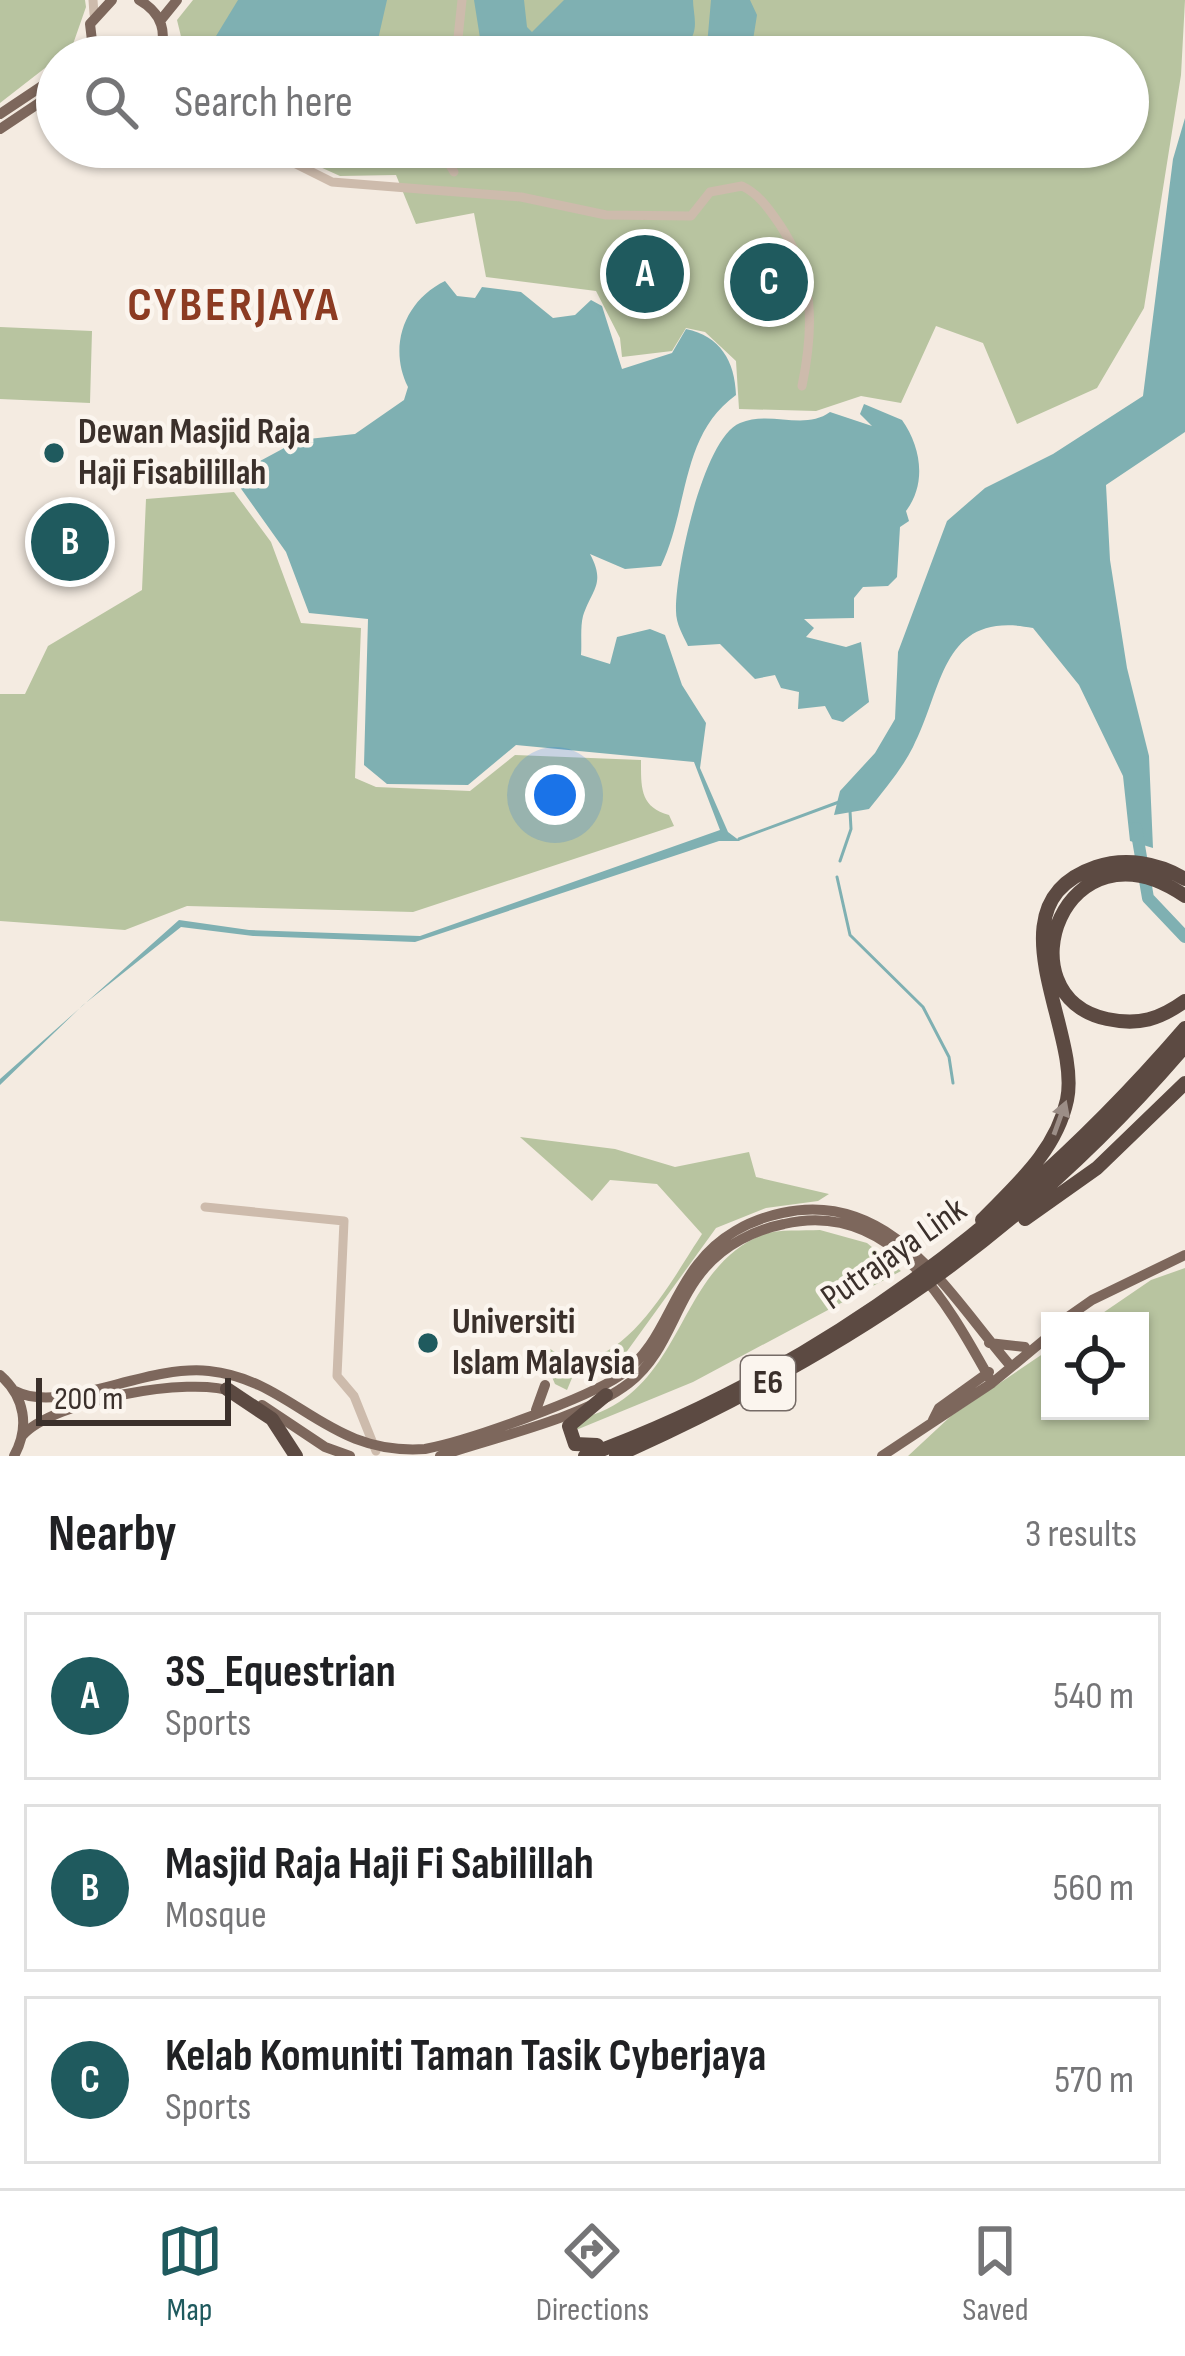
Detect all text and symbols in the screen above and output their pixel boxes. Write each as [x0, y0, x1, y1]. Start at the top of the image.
search box [36, 36, 1149, 168]
icon: search [78, 69, 144, 135]
text: Search here [174, 75, 353, 130]
pin: A [606, 229, 684, 319]
pin: C [730, 237, 808, 327]
district label: CYBERJAYA [127, 277, 341, 334]
place label: Dewan Masjid Raja Haji Fisabilillah [78, 411, 311, 495]
marker: Dewan Masjid Raja Haji Fisabilillah [41, 440, 67, 466]
pin: B [31, 497, 109, 587]
your location [525, 765, 585, 825]
one-way arrow [1052, 1100, 1070, 1136]
street label: Putrajaya Link [813, 1188, 975, 1320]
place label: Universiti Islam Malaysia [452, 1301, 635, 1385]
map controls [1041, 1312, 1149, 1420]
button: locate [1041, 1312, 1149, 1420]
marker: Universiti Islam Malaysia [415, 1330, 441, 1356]
road number: E6 [741, 1356, 795, 1410]
scale bar [36, 1372, 231, 1425]
text: 200 m [54, 1379, 123, 1419]
text: Nearby [48, 1504, 177, 1565]
text: 3 results [1025, 1511, 1137, 1558]
text: 3S_Equestrian [165, 1645, 396, 1700]
text: A [81, 1673, 99, 1720]
text: 540 m [1053, 1673, 1134, 1720]
text: Sports [165, 1700, 251, 1747]
text: Masjid Raja Haji Fi Sabilillah [165, 1837, 594, 1892]
text: B [81, 1865, 99, 1912]
text: 560 m [1053, 1865, 1134, 1912]
text: Mosque [165, 1892, 267, 1939]
text: Kelab Komuniti Taman Tasik Cyberjaya [165, 2029, 766, 2084]
text: C [80, 2057, 100, 2104]
text: 570 m [1054, 2057, 1134, 2104]
text: Sports [165, 2084, 251, 2131]
tab: Map [157, 2218, 223, 2330]
tab: Directions [536, 2218, 649, 2330]
tab: Saved [962, 2218, 1028, 2330]

